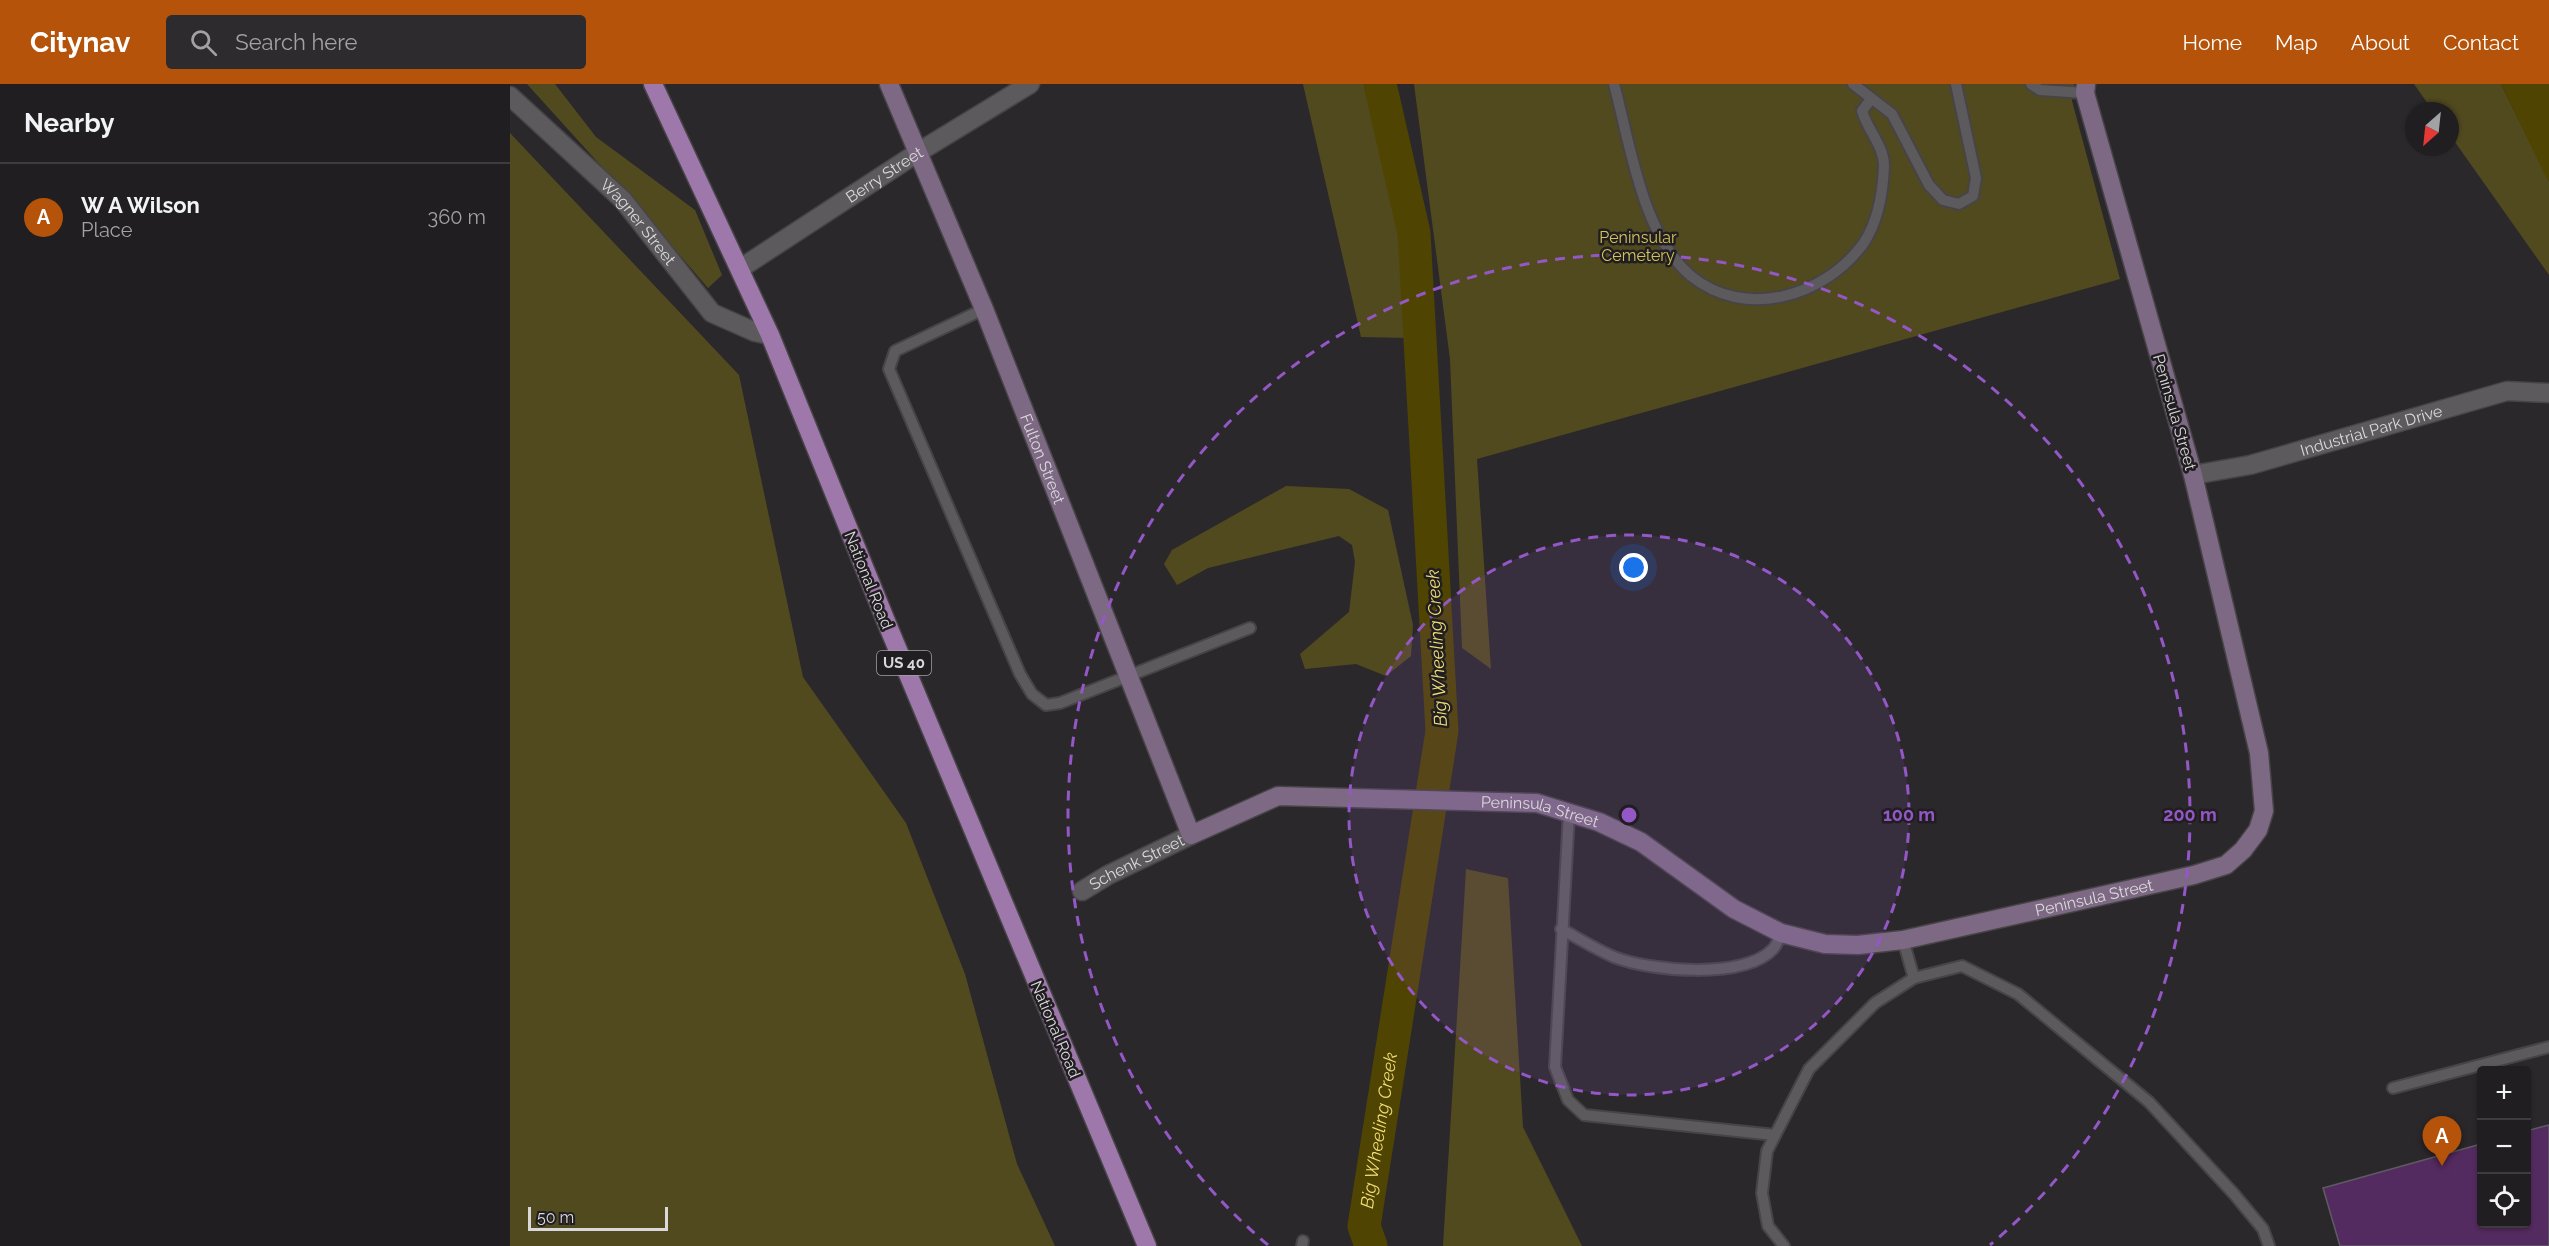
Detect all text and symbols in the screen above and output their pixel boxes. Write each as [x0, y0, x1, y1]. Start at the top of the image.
search box [166, 15, 586, 69]
text: Citynav [30, 26, 130, 59]
icon: search [187, 26, 220, 59]
text: Search here [235, 29, 357, 55]
text: Home [2183, 30, 2242, 55]
text: Map [2275, 30, 2318, 55]
text: About [2351, 30, 2410, 55]
text: Contact [2443, 30, 2519, 55]
north arrow [2405, 102, 2459, 156]
text: Nearby [24, 108, 114, 138]
street label: Berry Street [842, 142, 927, 207]
street label: Wagner Street [596, 175, 680, 269]
text: W A Wilson [81, 192, 200, 218]
text: A [37, 205, 50, 229]
text: 360 m [428, 205, 486, 229]
text: Place [81, 218, 132, 242]
park label: Peninsular Cemetery [1599, 228, 1677, 265]
street label: Peninsula Street [2149, 352, 2200, 473]
street label: Industrial Park Drive [2298, 401, 2444, 460]
street label: Fulton Street [1016, 411, 1069, 507]
street label: National Road [840, 529, 897, 632]
your location [1619, 553, 1648, 582]
water label: Big Wheeling Creek [1422, 568, 1451, 727]
road number: US 40 [877, 651, 931, 675]
street label: Peninsula Street [1481, 792, 1602, 832]
text: 100 m [1883, 804, 1935, 825]
text: 200 m [2163, 804, 2217, 825]
centre of rings [1619, 805, 1639, 825]
street label: Schenk Street [1086, 830, 1188, 894]
street label: Peninsula Street [2033, 875, 2155, 920]
street label: National Road [1027, 978, 1085, 1081]
water label: Big Wheeling Creek [1356, 1050, 1401, 1210]
map controls [2477, 1066, 2531, 1228]
button: + [2477, 1066, 2531, 1120]
pin: A [2422, 1116, 2462, 1166]
button: − [2477, 1120, 2531, 1174]
button: locate [2477, 1174, 2531, 1228]
scale bar [528, 1204, 668, 1232]
text: 50 m [537, 1208, 574, 1227]

